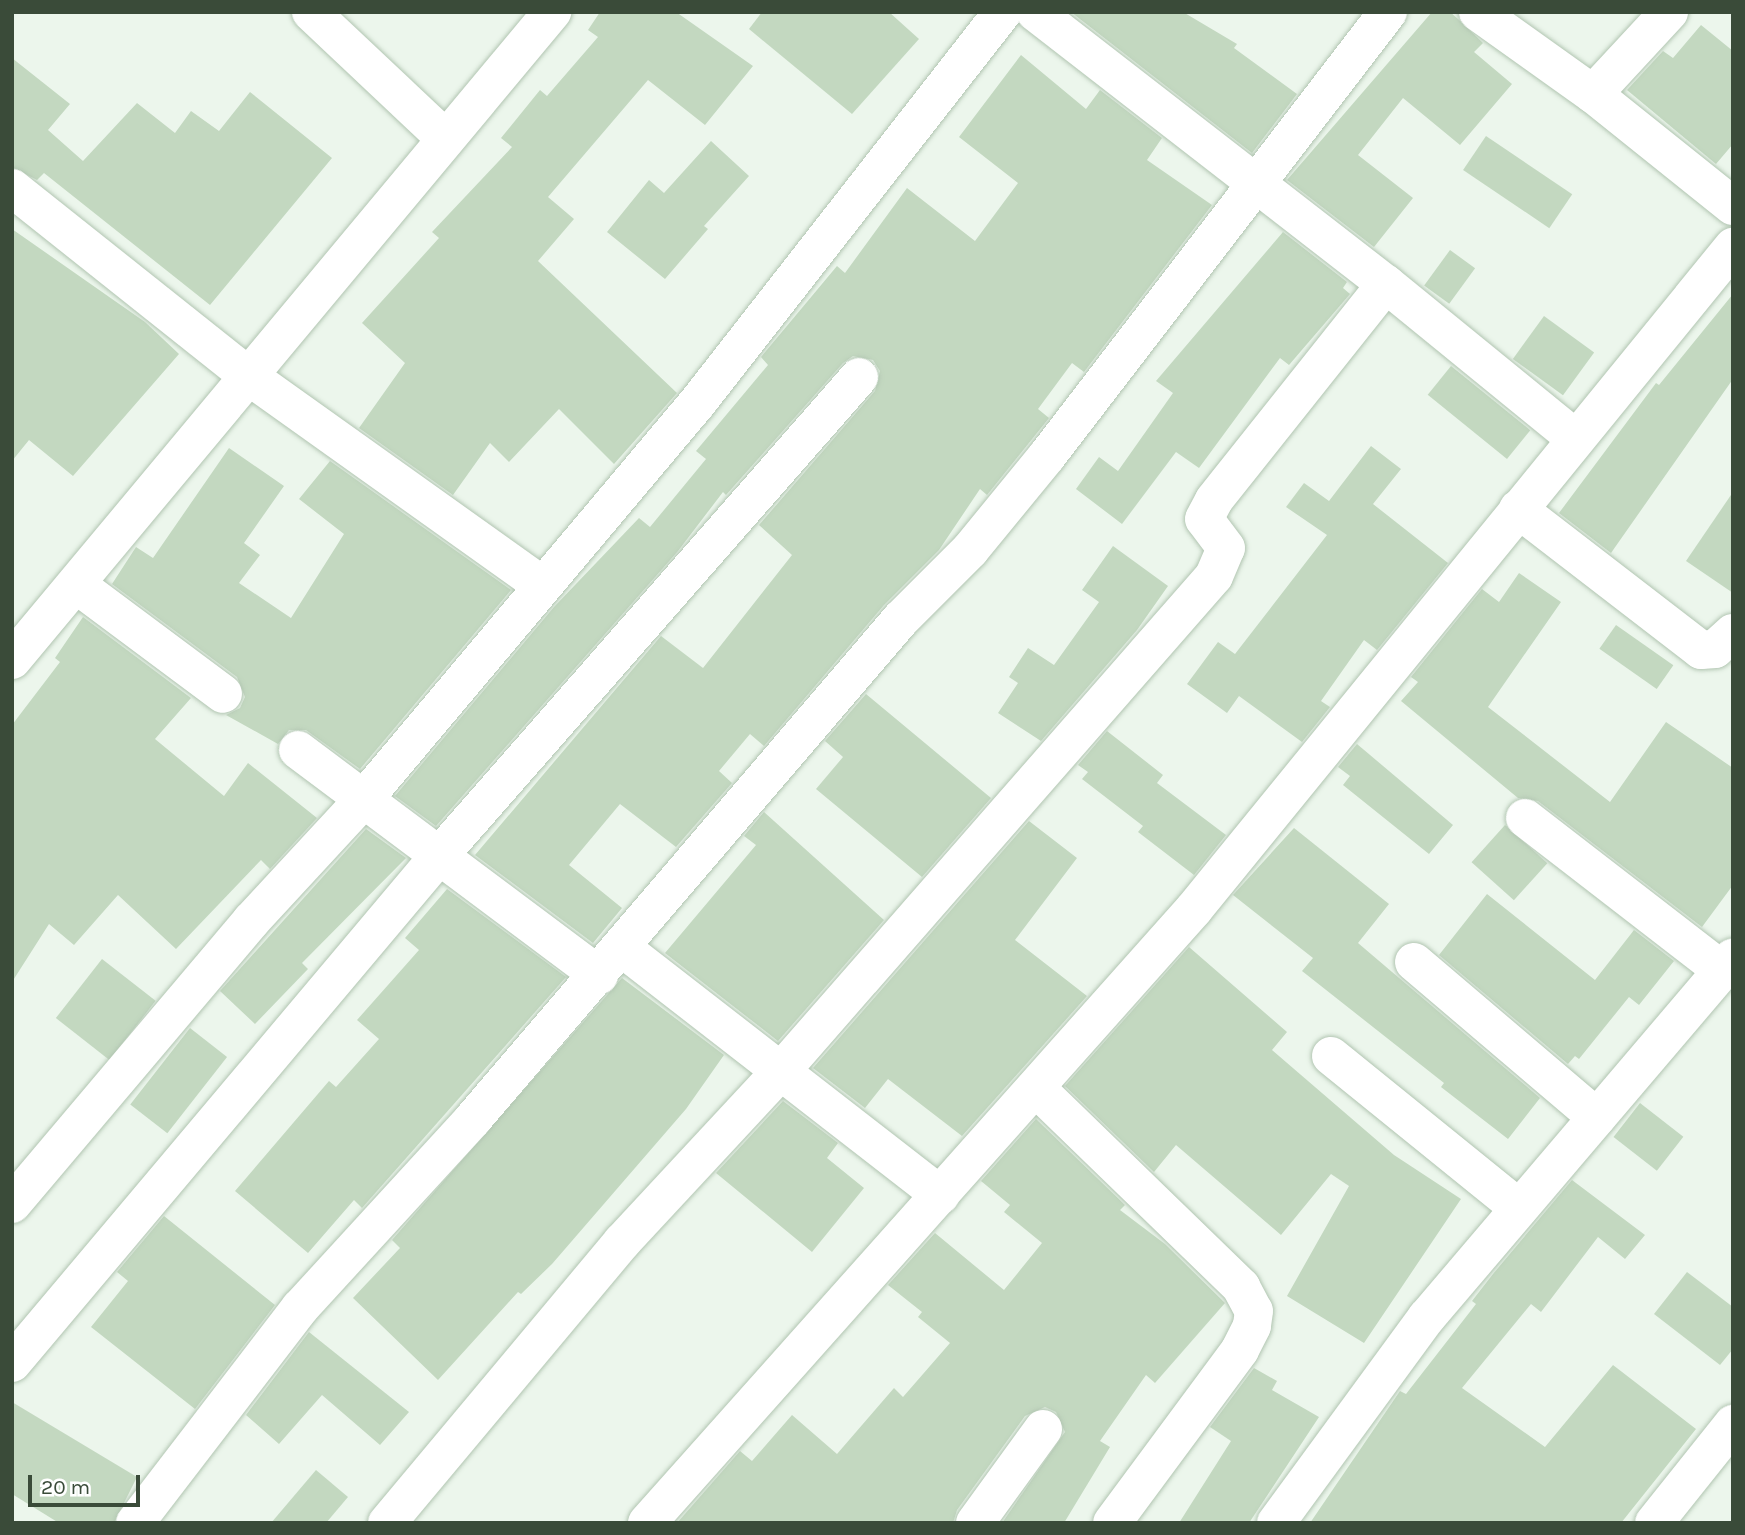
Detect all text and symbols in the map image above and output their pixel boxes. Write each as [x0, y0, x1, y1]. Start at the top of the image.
scale bar [32, 1462, 144, 1506]
text: 20 m [41, 1475, 90, 1499]

